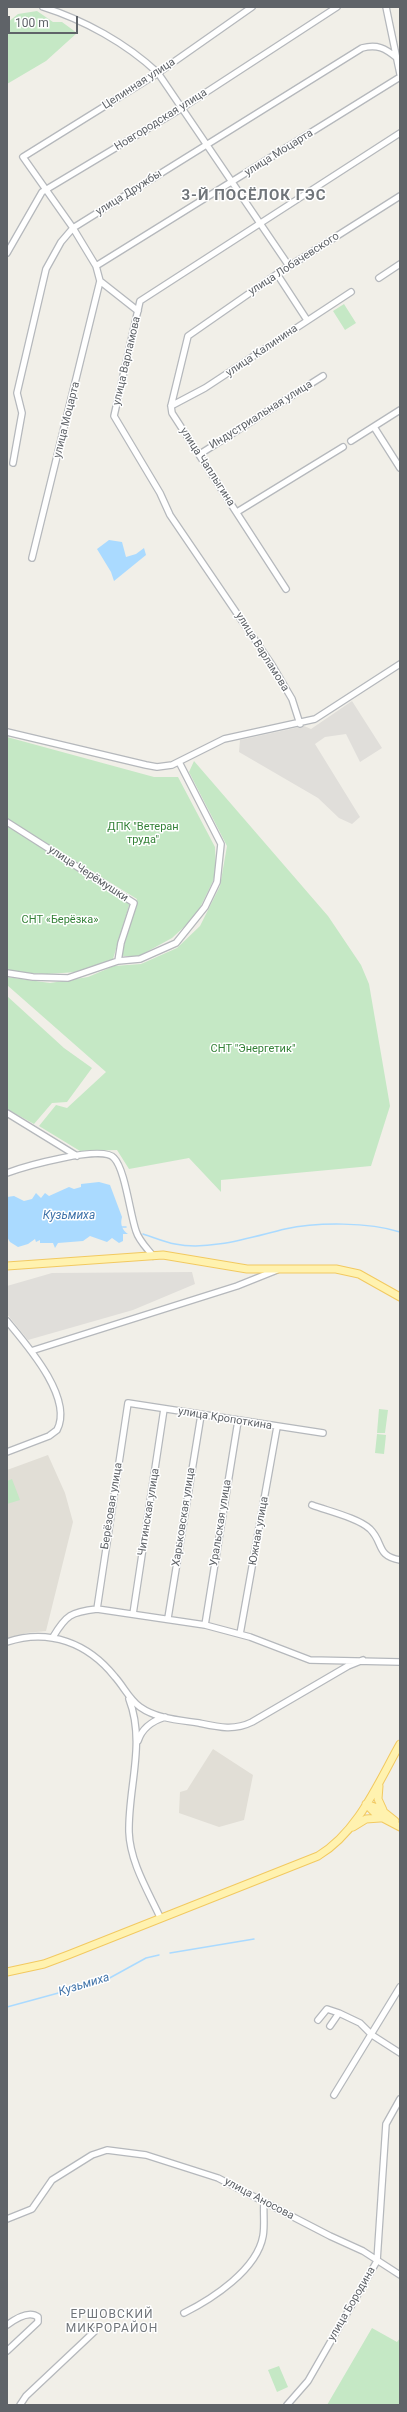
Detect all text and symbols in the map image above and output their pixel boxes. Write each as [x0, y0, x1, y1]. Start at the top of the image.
scale bar [10, 8, 80, 34]
text: 100 m [15, 16, 49, 30]
street label: Целинная улица [100, 56, 178, 112]
street label: Новгородская улица [112, 86, 210, 154]
street label: улица Моцарта [242, 127, 316, 179]
street label: улица Дружбы [93, 167, 165, 219]
district label: 3-Й ПОСЁЛОК ГЭС [181, 187, 327, 205]
street label: улица Лобачевского [246, 230, 342, 298]
street label: улица Варламова [110, 315, 144, 407]
street label: улица Калинина [224, 322, 300, 380]
street label: Индустриальная улица [207, 378, 315, 452]
street label: улица Моцарта [51, 380, 83, 460]
street label: улица Чаплыгина [177, 425, 237, 509]
street label: улица Варламова [232, 610, 292, 694]
park label: ДПК "Ветеран труда" [107, 820, 179, 846]
street label: улица Черёмушки [45, 843, 131, 905]
park label: СНТ «Берёзка» [22, 913, 98, 927]
park label: СНТ "Энергетик" [211, 1042, 295, 1056]
water label: Кузьмиха [43, 1209, 95, 1223]
street label: улица Кропоткина [177, 1405, 273, 1433]
street label: Берёзовая улица [99, 1462, 125, 1550]
street label: Читинская улица [136, 1467, 162, 1557]
street label: Харьковская улица [170, 1467, 198, 1567]
street label: Уральская улица [208, 1479, 234, 1567]
street label: Южная улица [246, 1496, 272, 1566]
water label: Кузьмиха [57, 1970, 111, 2000]
street label: улица Аносова [222, 2175, 296, 2223]
street label: улица Бородина [325, 2265, 379, 2343]
district label: ЕРШОВСКИЙ МИКРОРАЙОН [66, 2308, 158, 2336]

